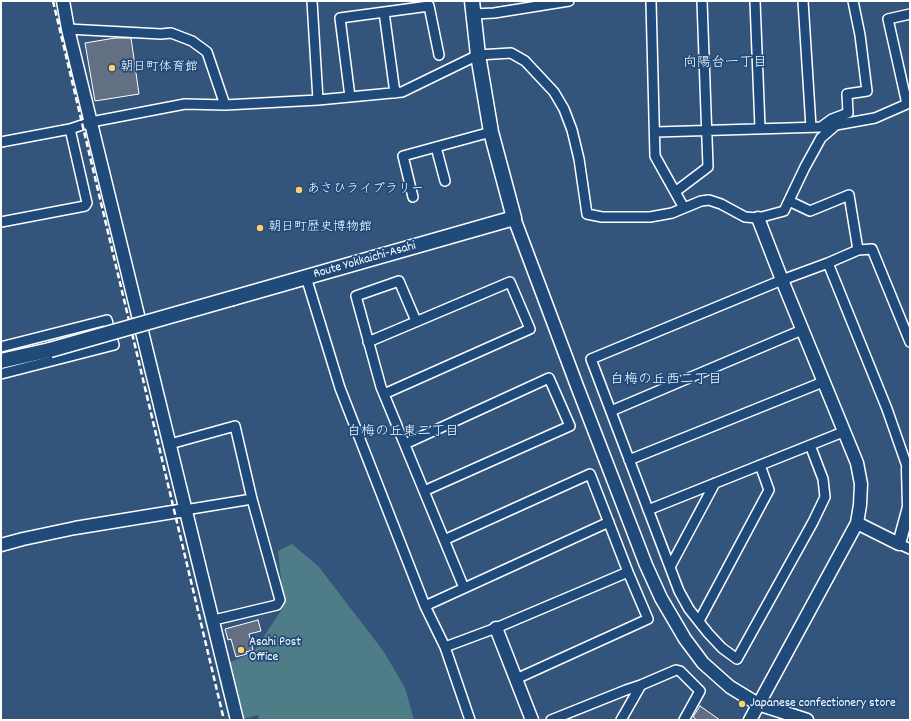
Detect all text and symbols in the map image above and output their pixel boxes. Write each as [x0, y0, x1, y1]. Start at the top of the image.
district label: 向陽台一丁目 [683, 56, 767, 72]
place label: 朝日町体育館 [120, 60, 198, 76]
marker: 朝日町体育館 [107, 63, 117, 73]
place label: あさひライブラリー [307, 182, 424, 198]
marker: あさひライブラリー [294, 185, 304, 195]
place label: 朝日町歴史博物館 [268, 220, 372, 236]
marker: 朝日町歴史博物館 [255, 223, 265, 233]
street label: Route Yokkaichi-Asahi [312, 239, 418, 283]
district label: 白梅の丘西二丁目 [610, 373, 722, 389]
district label: 白梅の丘東二丁目 [347, 425, 459, 441]
place label: Asahi Post Office [249, 635, 301, 666]
marker: Asahi Post Office [236, 645, 246, 655]
place label: Japanese confectionery store [750, 696, 896, 712]
marker: Japanese confectionery store [737, 699, 747, 709]

